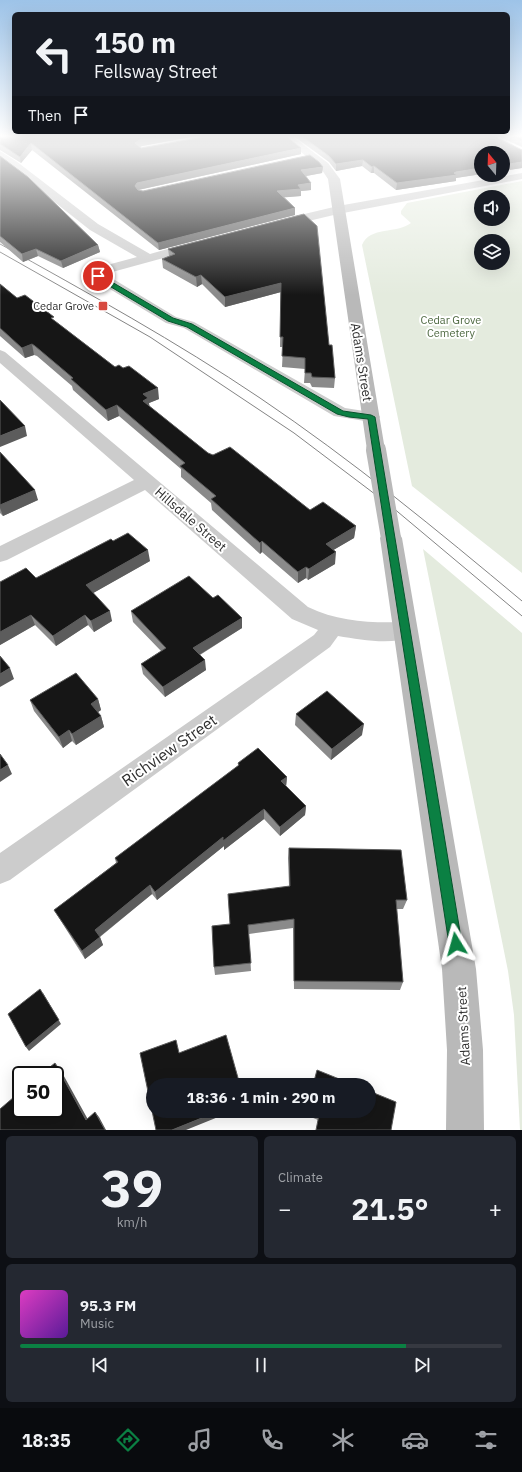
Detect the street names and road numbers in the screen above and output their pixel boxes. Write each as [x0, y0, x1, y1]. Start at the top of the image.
street label: Adams Street [347, 322, 376, 403]
street label: Hillsdale Street [151, 484, 230, 555]
street label: Richview Street [117, 710, 221, 790]
street label: Adams Street [453, 986, 474, 1066]

